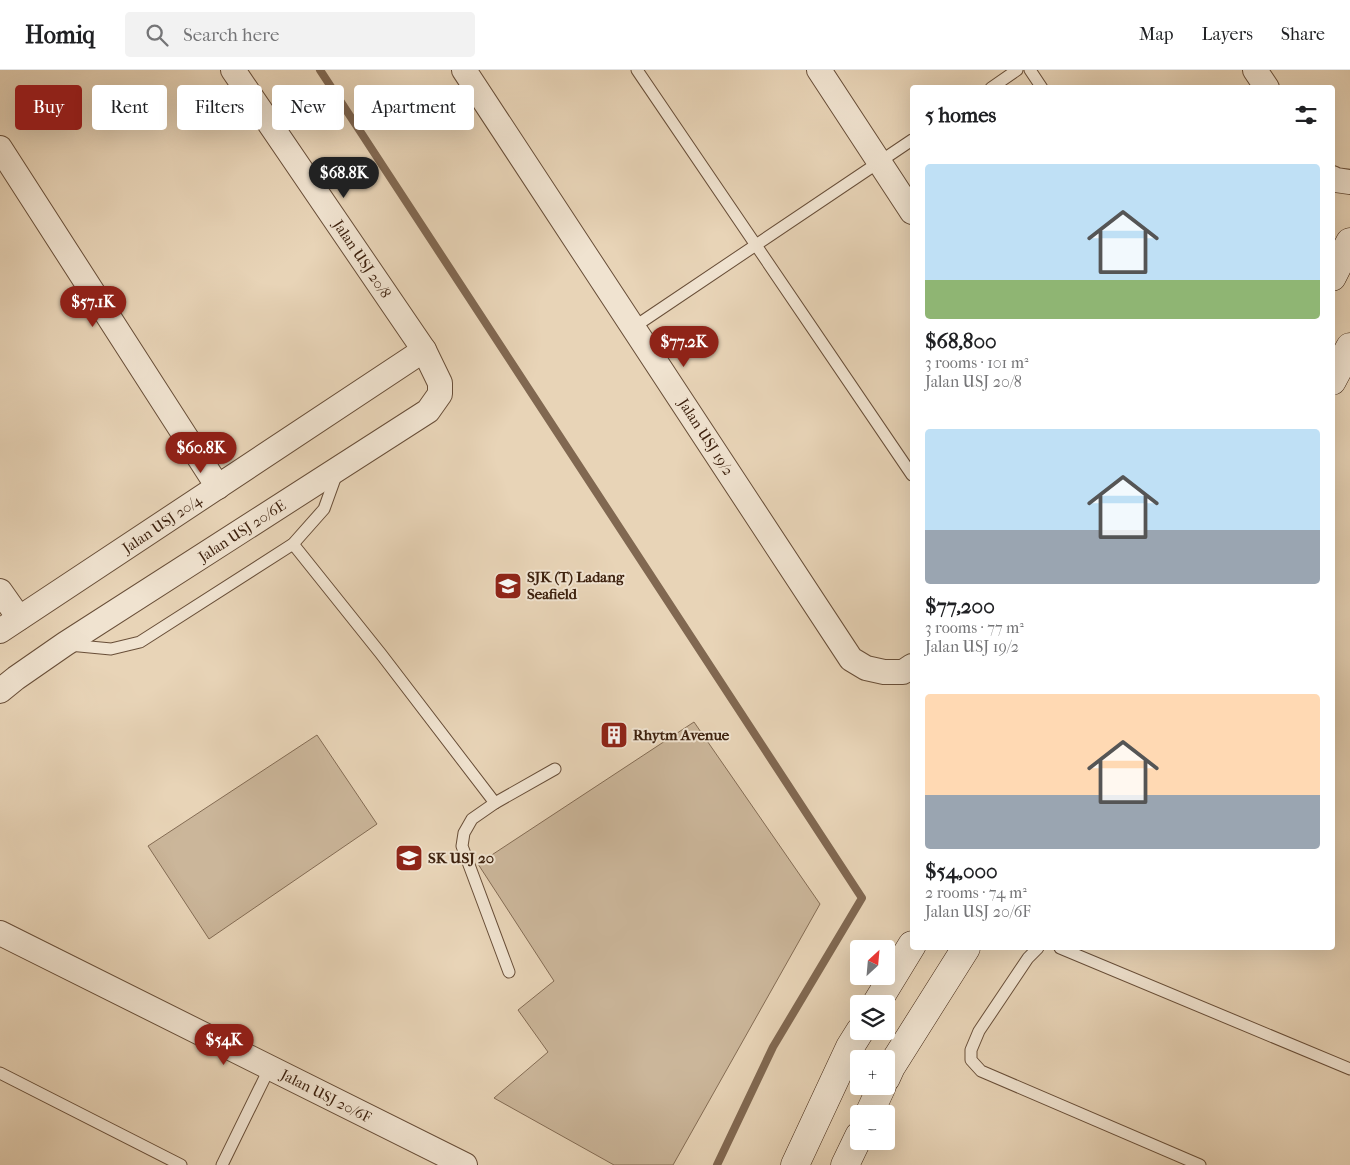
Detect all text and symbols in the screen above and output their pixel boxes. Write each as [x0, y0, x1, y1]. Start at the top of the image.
search box [125, 12, 475, 57]
text: Homiq [25, 21, 95, 49]
icon: search [143, 21, 171, 49]
text: Search here [183, 24, 279, 46]
text: Map [1139, 24, 1173, 45]
text: Layers [1201, 24, 1253, 45]
text: Share [1281, 24, 1325, 45]
chip: Buy [15, 85, 82, 130]
chip: Rent [92, 85, 167, 130]
chip: Filters [177, 85, 262, 130]
chip: New [272, 85, 344, 130]
chip: Apartment [354, 85, 474, 130]
icon: filters [1292, 101, 1320, 129]
text: 5 homes [925, 103, 996, 127]
pin: $68.8K [303, 156, 385, 199]
text: $68.8K [320, 163, 368, 182]
icon: home [1078, 197, 1168, 287]
street label: Jalan USJ 20/8 [329, 216, 395, 302]
pin: $57.1K [52, 286, 134, 328]
text: $57.1K [71, 292, 115, 311]
pin: $77.2K [643, 326, 725, 368]
text: $68,800 [925, 329, 997, 353]
text: $77.2K [661, 332, 707, 351]
text: 3 rooms · 101 m² [925, 353, 1028, 372]
text: Jalan USJ 20/8 [925, 372, 1022, 391]
street label: Jalan USJ 19/2 [674, 394, 738, 479]
pin: $60.8K [160, 432, 242, 474]
text: $60.8K [176, 438, 226, 457]
icon: home [1078, 462, 1168, 552]
street label: Jalan USJ 20/4 [118, 490, 206, 558]
street label: Jalan USJ 20/6E [194, 496, 289, 566]
place label: SJK (T) Ladang Seafield [527, 568, 625, 603]
school or university icon: SJK (T) Ladang Seafield [493, 571, 523, 601]
text: $77,200 [925, 594, 995, 618]
text: 3 rooms · 77 m² [925, 618, 1024, 637]
text: Jalan USJ 19/2 [925, 637, 1019, 656]
building icon: Rhytm Avenue [599, 720, 629, 750]
place label: Rhytm Avenue [633, 726, 730, 744]
icon: home [1078, 727, 1168, 817]
school or university icon: SK USJ 20 [394, 843, 424, 873]
place label: SK USJ 20 [428, 849, 494, 867]
text: $54,000 [925, 859, 998, 883]
text: 2 rooms · 74 m² [925, 883, 1027, 902]
text: Jalan USJ 20/6F [925, 902, 1031, 921]
north arrow [850, 940, 895, 985]
map controls [850, 940, 895, 1150]
button: layers [850, 995, 895, 1040]
pin: $54K [194, 1024, 254, 1066]
text: $54K [206, 1030, 242, 1049]
button: + [850, 1050, 895, 1095]
street label: Jalan USJ 20/6F [277, 1065, 374, 1127]
button: − [850, 1105, 895, 1150]

